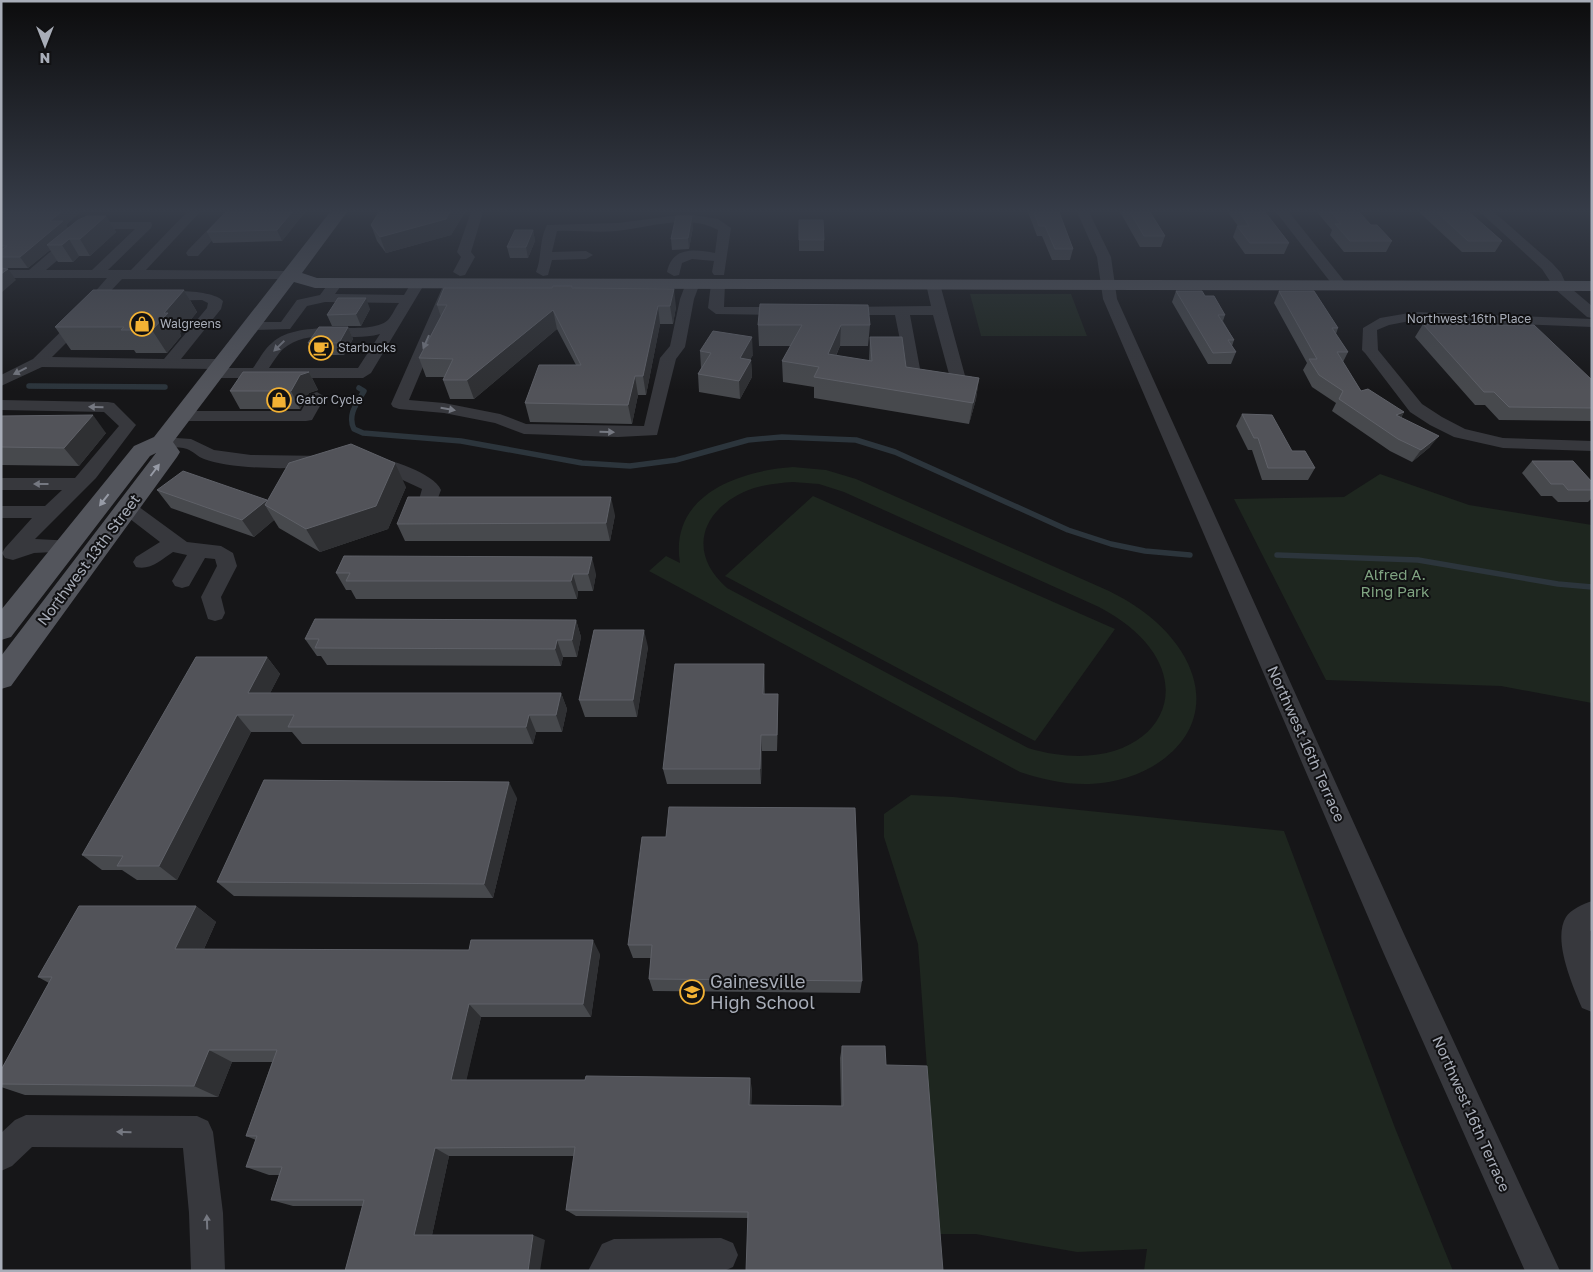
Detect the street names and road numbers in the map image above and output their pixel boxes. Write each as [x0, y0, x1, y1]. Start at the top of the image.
street label: Northwest 16th Place [1407, 311, 1531, 326]
street label: Northwest 13th Street [33, 490, 143, 628]
street label: Northwest 16th Terrace [1264, 663, 1350, 825]
street label: Northwest 16th Terrace [1429, 1033, 1515, 1195]

